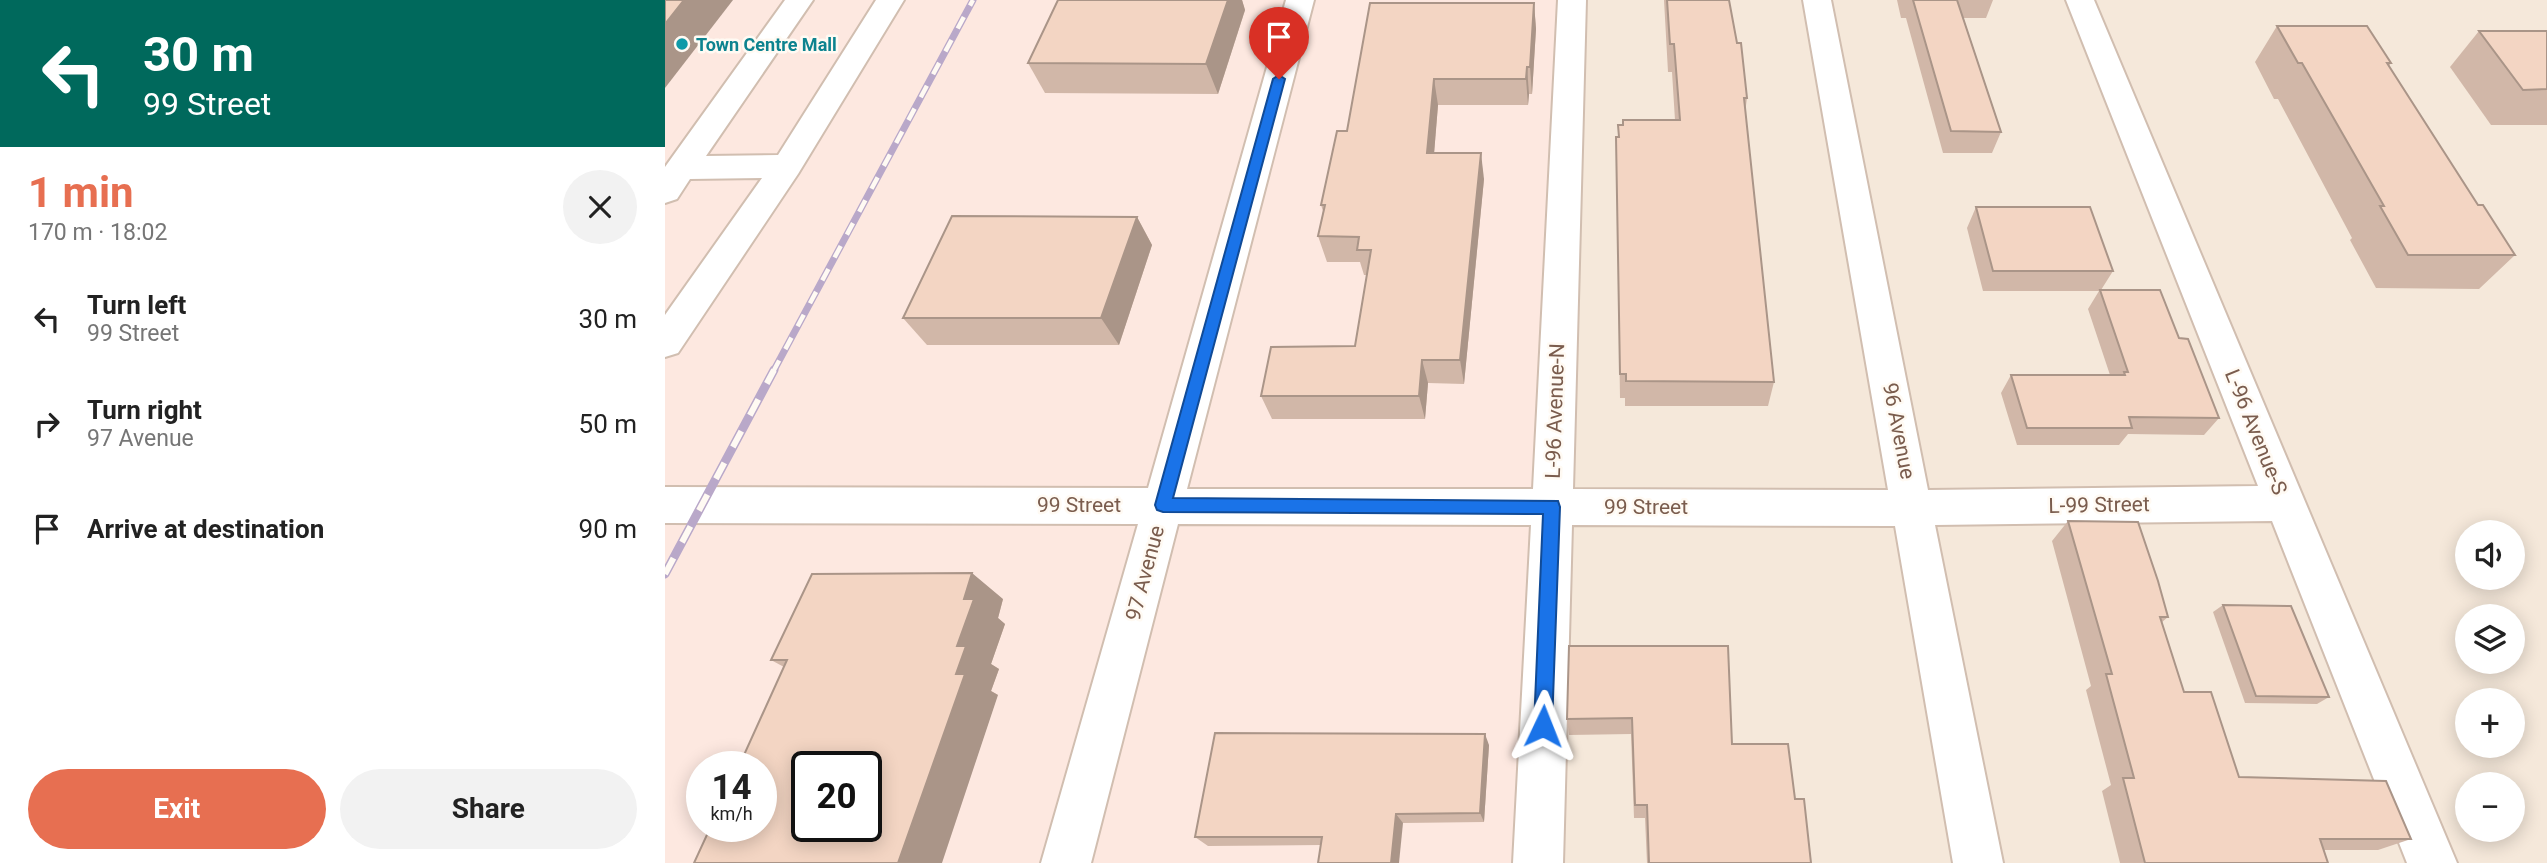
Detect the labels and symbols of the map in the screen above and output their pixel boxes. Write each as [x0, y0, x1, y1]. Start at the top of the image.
pin [1249, 7, 1309, 79]
place label: Town Centre Mall [696, 34, 837, 55]
marker: Town Centre Mall [674, 36, 690, 52]
street label: L-96 Avenue-N [1541, 343, 1569, 479]
street label: L-96 Avenue-S [2220, 366, 2292, 498]
street label: 96 Avenue [1878, 381, 1920, 481]
street label: L-99 Street [2048, 492, 2150, 518]
street label: 99 Street [1037, 493, 1121, 517]
street label: 99 Street [1604, 495, 1688, 519]
street label: 97 Avenue [1121, 523, 1169, 623]
position arrow [1506, 689, 1580, 763]
speed limit sign: 20 [791, 751, 882, 842]

